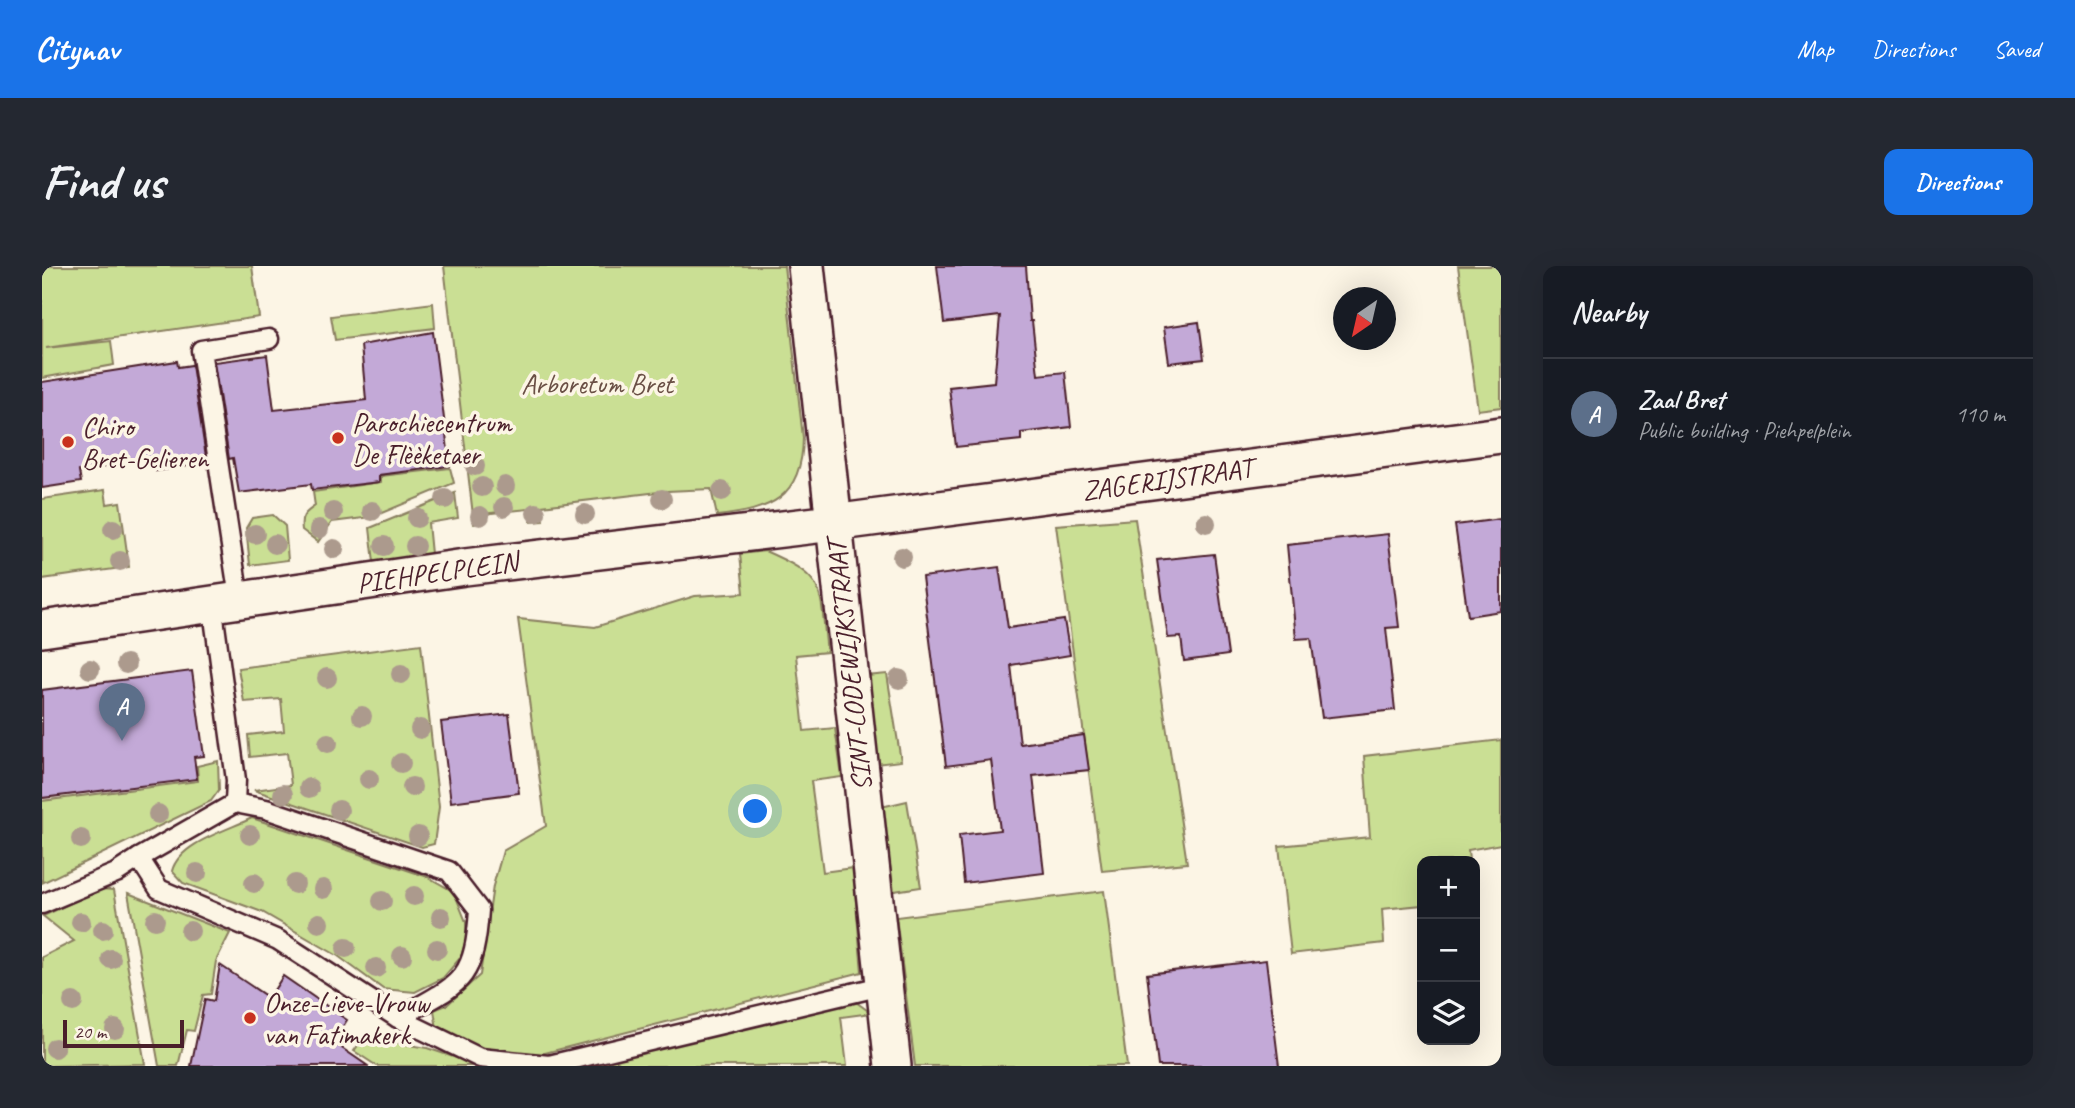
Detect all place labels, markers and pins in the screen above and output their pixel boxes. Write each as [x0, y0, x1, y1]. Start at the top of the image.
place label: Parochiecentrum De Flèèketaer [352, 405, 513, 472]
place label: Chiro Bret-Gelieren [82, 409, 209, 476]
marker: Parochiecentrum De Flèèketaer [330, 430, 346, 446]
marker: Chiro Bret-Gelieren [60, 434, 76, 450]
pin: A [99, 683, 145, 741]
place label: Onze-Lieve-Vrouw van Fatimakerk [264, 985, 432, 1052]
marker: Onze-Lieve-Vrouw van Fatimakerk [242, 1010, 258, 1026]

